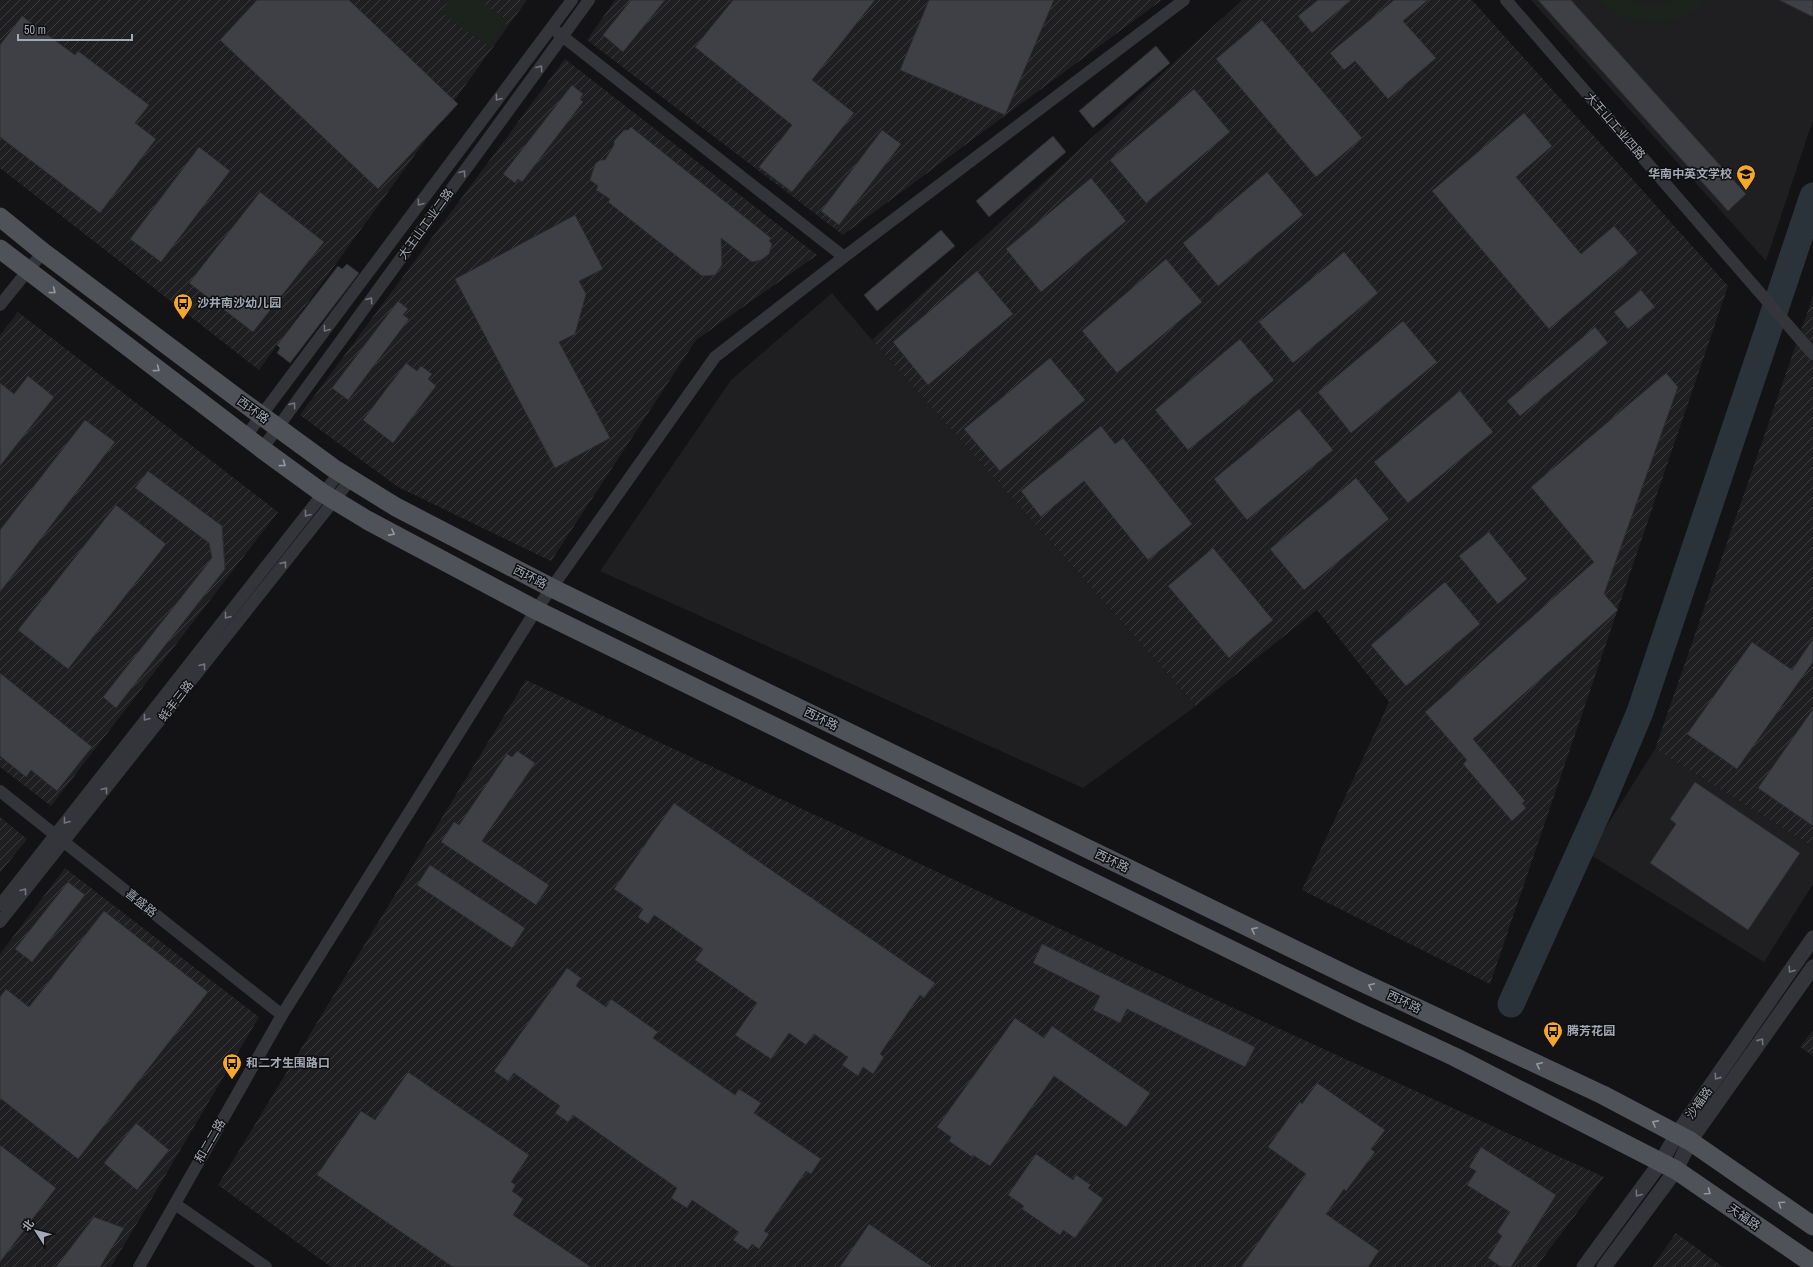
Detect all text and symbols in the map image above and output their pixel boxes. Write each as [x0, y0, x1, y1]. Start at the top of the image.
scale bar [18, 16, 132, 42]
text: 50 m [24, 22, 46, 38]
one-way arrow [535, 65, 543, 72]
street label: 大王山工业四路 [1581, 89, 1649, 163]
one-way arrow [496, 94, 503, 101]
school or university icon: 华南中英文学校 [1735, 163, 1757, 191]
place label: 华南中英文学校 [1648, 166, 1732, 182]
one-way arrow [458, 170, 465, 177]
street label: 大王山工业二路 [395, 185, 457, 263]
one-way arrow [418, 198, 425, 205]
one-way arrow [48, 286, 55, 293]
bus stop icon: 沙井南沙幼儿园 [172, 292, 194, 320]
place label: 沙井南沙幼儿园 [197, 295, 281, 311]
one-way arrow [365, 298, 372, 305]
one-way arrow [323, 325, 330, 332]
one-way arrow [152, 364, 159, 371]
street label: 西环路 [234, 393, 272, 427]
one-way arrow [288, 403, 295, 410]
one-way arrow [279, 459, 286, 467]
one-way arrow [305, 509, 312, 516]
one-way arrow [388, 529, 396, 536]
one-way arrow [279, 561, 286, 568]
street label: 西环路 [510, 562, 550, 592]
one-way arrow [224, 612, 231, 619]
one-way arrow [199, 663, 206, 670]
street label: 蚝丰三路 [155, 677, 197, 725]
street label: 西环路 [801, 704, 841, 734]
one-way arrow [144, 714, 151, 721]
one-way arrow [100, 787, 107, 794]
one-way arrow [64, 816, 71, 823]
street label: 西环路 [1092, 846, 1132, 876]
street label: 喜盛路 [122, 885, 160, 921]
one-way arrow [20, 889, 27, 896]
one-way arrow [1250, 927, 1258, 935]
one-way arrow [1788, 966, 1796, 973]
one-way arrow [1367, 983, 1375, 991]
street label: 西环路 [1384, 987, 1424, 1017]
bus stop icon: 腾芳花园 [1542, 1020, 1564, 1048]
place label: 腾芳花园 [1567, 1023, 1615, 1039]
one-way arrow [1756, 1038, 1763, 1045]
bus stop icon: 和二才生围路口 [221, 1052, 243, 1080]
place label: 和二才生围路口 [246, 1055, 330, 1071]
one-way arrow [1536, 1062, 1543, 1070]
one-way arrow [1715, 1072, 1722, 1079]
street label: 沙福路 [1682, 1084, 1716, 1122]
street label: 和二二路 [191, 1116, 229, 1166]
one-way arrow [1652, 1120, 1660, 1128]
one-way arrow [1704, 1187, 1711, 1195]
one-way arrow [1636, 1189, 1643, 1196]
street label: 天福路 [1725, 1200, 1763, 1234]
one-way arrow [1778, 1201, 1785, 1209]
north arrow [16, 1211, 56, 1251]
text: 北 [19, 1217, 37, 1234]

